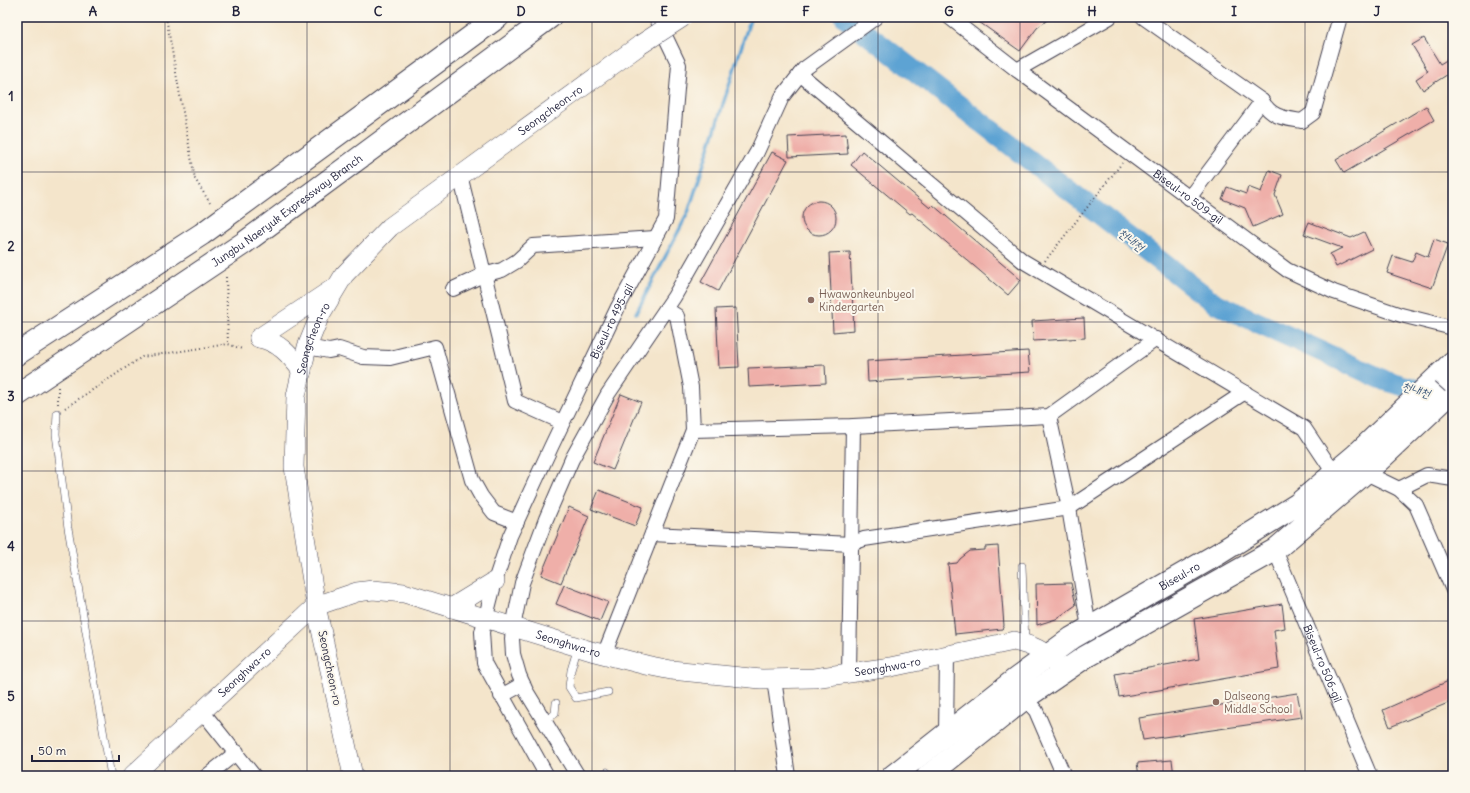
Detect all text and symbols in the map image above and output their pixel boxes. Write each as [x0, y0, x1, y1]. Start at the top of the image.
text: A [89, 3, 98, 20]
text: B [232, 3, 241, 20]
text: C [374, 3, 383, 20]
text: D [516, 3, 526, 20]
text: E [660, 3, 668, 20]
text: F [802, 3, 810, 20]
text: G [944, 3, 954, 20]
text: H [1087, 3, 1097, 20]
text: I [1231, 3, 1237, 20]
text: J [1374, 3, 1381, 20]
street label: Seongcheon-ro [515, 82, 585, 138]
text: 1 [8, 88, 14, 105]
street label: Jungbu Naeryuk Expressway Branch [209, 151, 365, 270]
street label: Biseul-ro 509-gil [1150, 166, 1226, 227]
water label: 천내천 [1115, 225, 1148, 255]
text: 2 [7, 238, 15, 255]
street label: Biseul-ro 495-gil [587, 281, 636, 361]
place label: Hwawonkeunbyeol Kindergarten [819, 287, 914, 314]
marker: Hwawonkeunbyeol Kindergarten [806, 295, 816, 305]
street label: Seongcheon-ro [294, 300, 333, 376]
water label: 천내천 [1400, 378, 1433, 401]
text: 3 [7, 388, 15, 405]
text: 4 [7, 538, 15, 555]
street label: Biseul-ro [1157, 559, 1202, 593]
street label: Biseul-ro 506-gil [1300, 622, 1345, 704]
street label: Seonghwa-ro [534, 627, 602, 660]
street label: Seongcheon-ro [315, 629, 345, 707]
street label: Seonghwa-ro [215, 644, 274, 700]
street label: Seonghwa-ro [853, 654, 922, 679]
text: 5 [7, 688, 15, 705]
place label: Dalseong Middle School [1224, 689, 1292, 716]
marker: Dalseong Middle School [1211, 697, 1221, 707]
scale bar [32, 737, 119, 763]
text: 50 m [38, 743, 67, 758]

